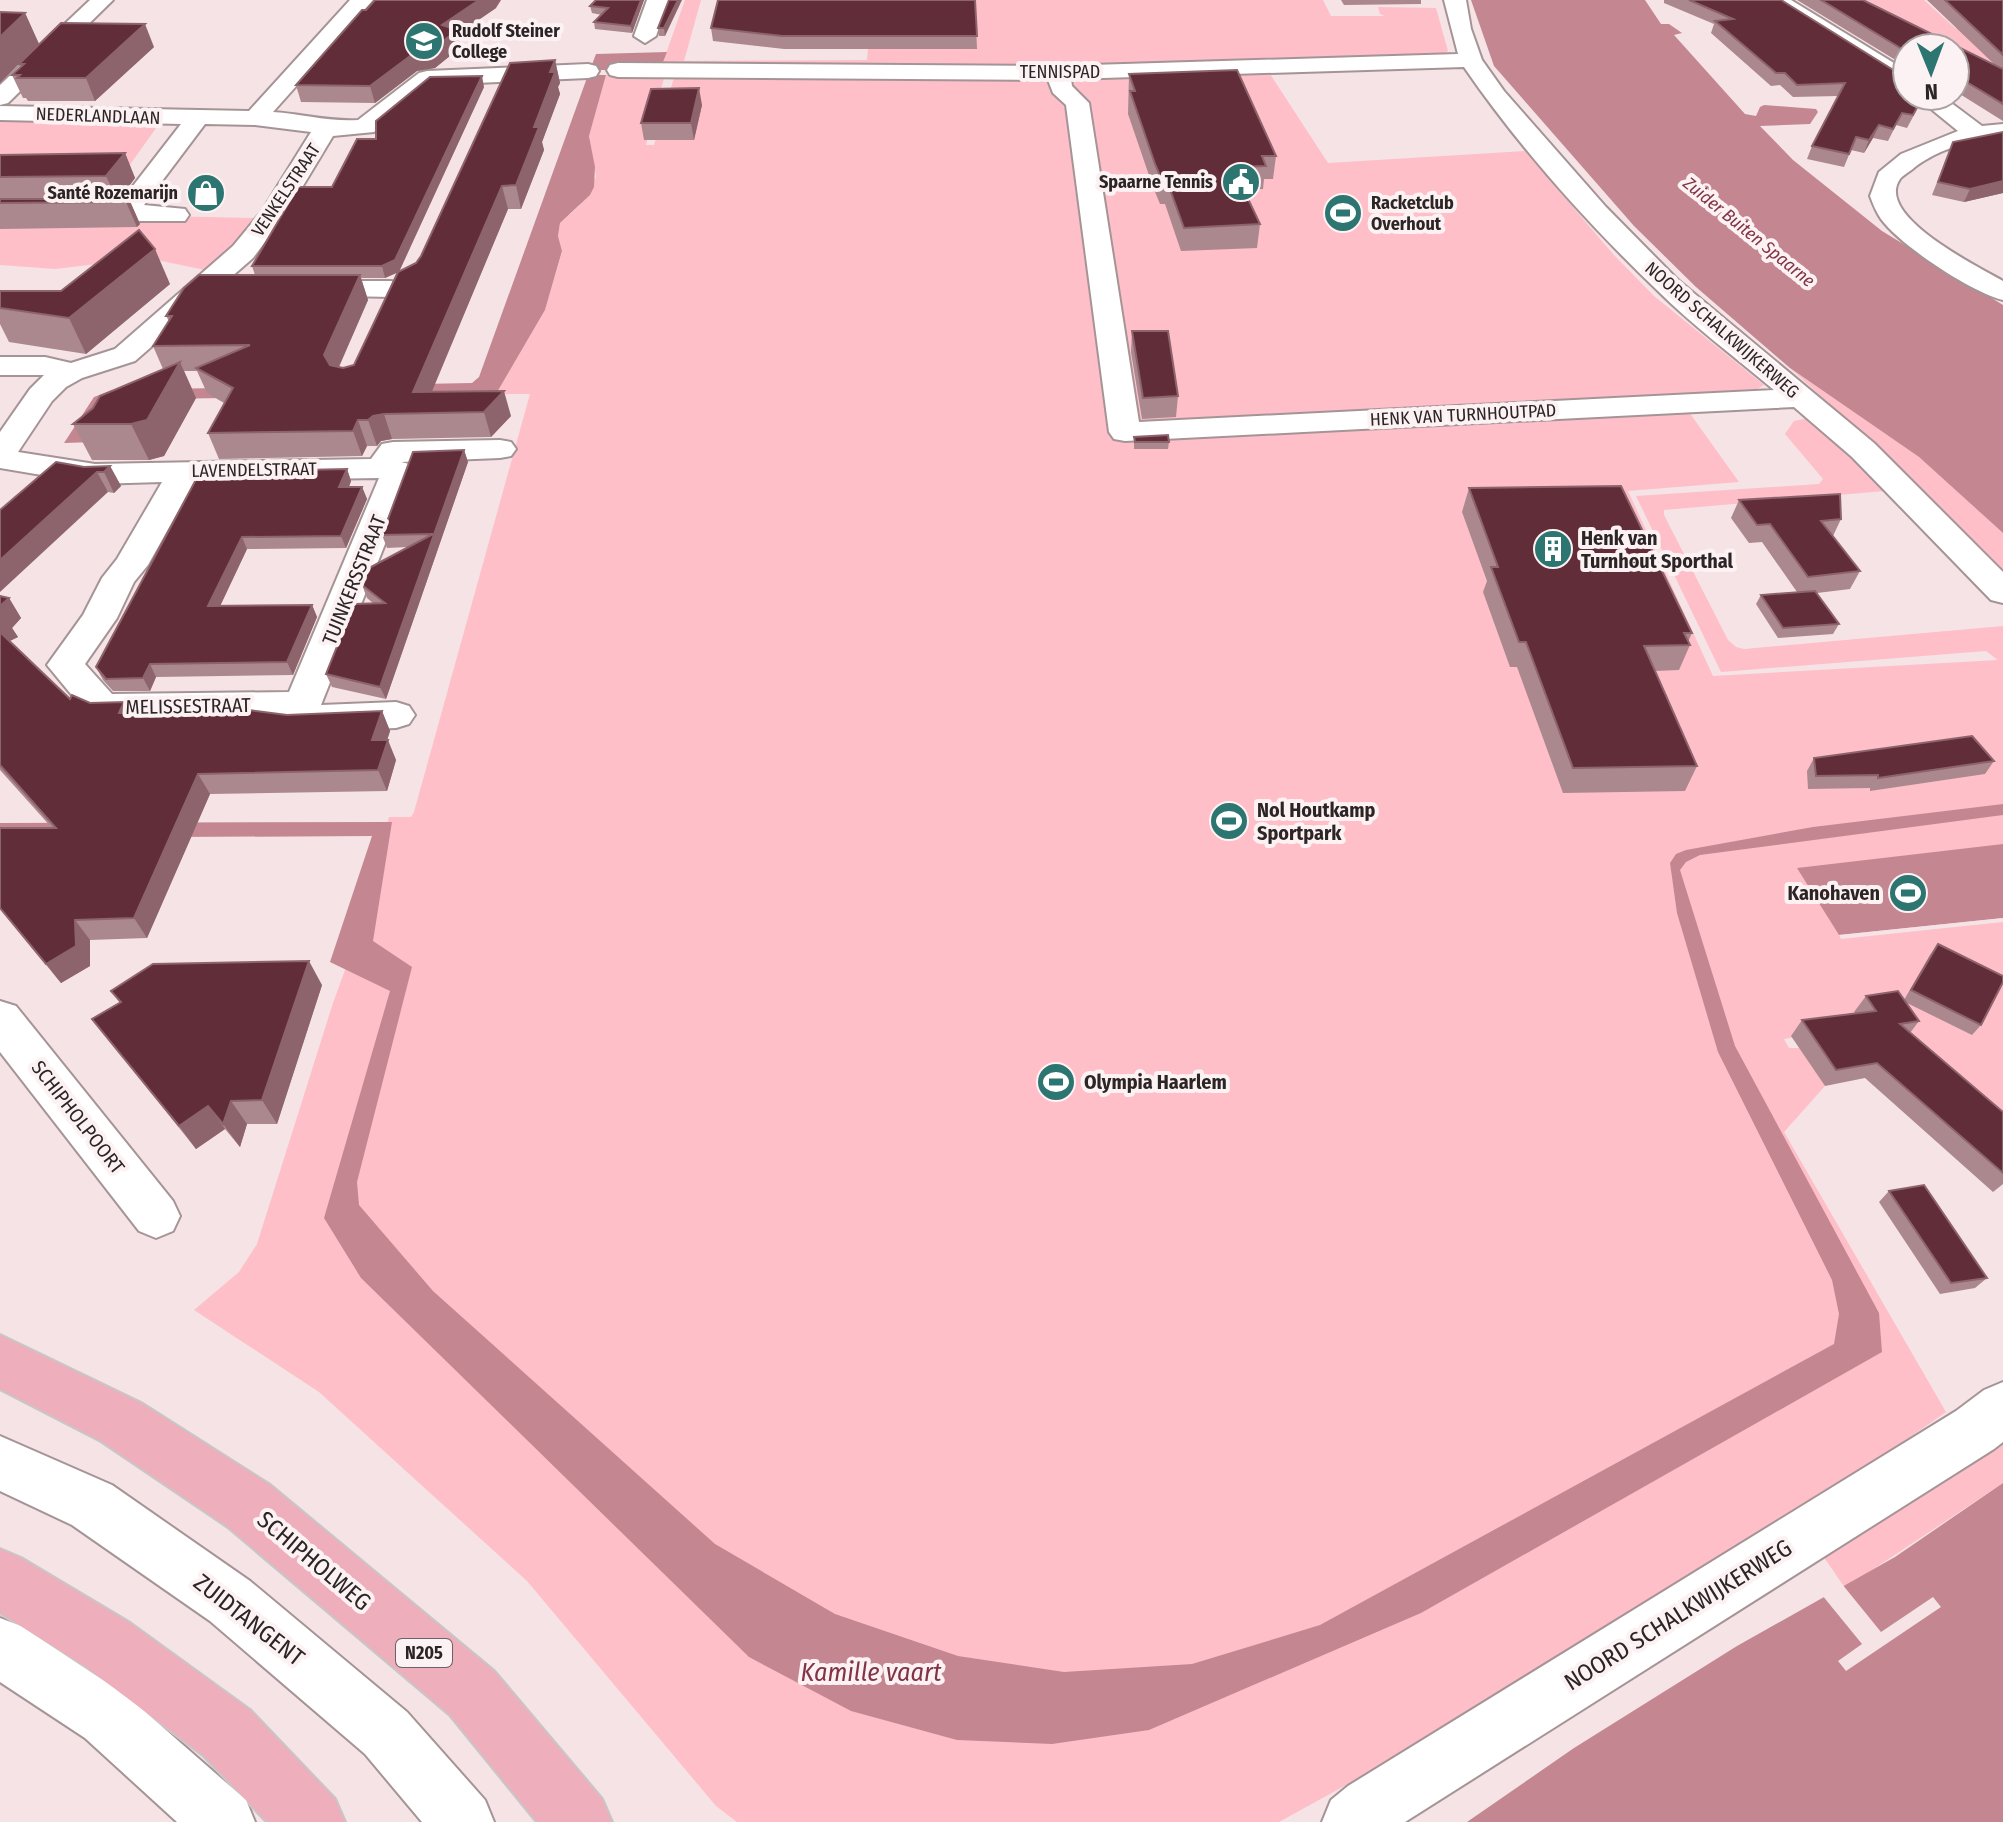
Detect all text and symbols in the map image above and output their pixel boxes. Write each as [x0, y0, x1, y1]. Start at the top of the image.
school or university icon: Rudolf Steiner College [403, 20, 445, 62]
place label: Rudolf Steiner College [452, 20, 560, 63]
north arrow [1891, 32, 1971, 112]
street label: TENNISPAD [1020, 61, 1100, 83]
text: N [1925, 78, 1938, 105]
street label: NEDERLANDLAAN [35, 103, 161, 129]
street label: VENKELSTRAAT [247, 139, 325, 241]
public building icon: Spaarne Tennis [1220, 161, 1262, 203]
place label: Spaarne Tennis [1099, 171, 1213, 193]
shop icon: Santé Rozemarijn [185, 172, 227, 214]
water label: Zuider Buiten Spaarne [1678, 172, 1820, 292]
place label: Santé Rozemarijn [48, 182, 178, 204]
sports icon: Racketclub Overhout [1322, 192, 1364, 234]
place label: Racketclub Overhout [1371, 192, 1454, 235]
street label: NOORD SCHALKWIJKERWEG [1640, 257, 1804, 403]
street label: HENK VAN TURNHOUTPAD [1369, 399, 1557, 431]
street label: LAVENDELSTRAAT [191, 458, 318, 482]
street label: TUINKERSSTRAAT [317, 511, 391, 648]
place label: Henk van Turnhout Sporthal [1581, 526, 1733, 573]
building icon: Henk van Turnhout Sporthal [1532, 528, 1574, 570]
street label: MELISSESTRAAT [125, 693, 252, 719]
place label: Nol Houtkamp Sportpark [1257, 798, 1375, 845]
sports icon: Nol Houtkamp Sportpark [1208, 800, 1250, 842]
sports icon: Kanohaven [1887, 872, 1929, 914]
place label: Kanohaven [1787, 881, 1880, 905]
street label: SCHIPHOLPOORT [26, 1056, 130, 1179]
sports icon: Olympia Haarlem [1035, 1061, 1077, 1103]
place label: Olympia Haarlem [1084, 1070, 1227, 1094]
street label: SCHIPHOLWEG [252, 1505, 376, 1617]
street label: NOORD SCHALKWIJKERWEG [1559, 1534, 1797, 1696]
street label: ZUIDTANGENT [188, 1568, 310, 1672]
road number: N205 [396, 1639, 452, 1667]
water label: Kamille vaart [800, 1657, 942, 1688]

